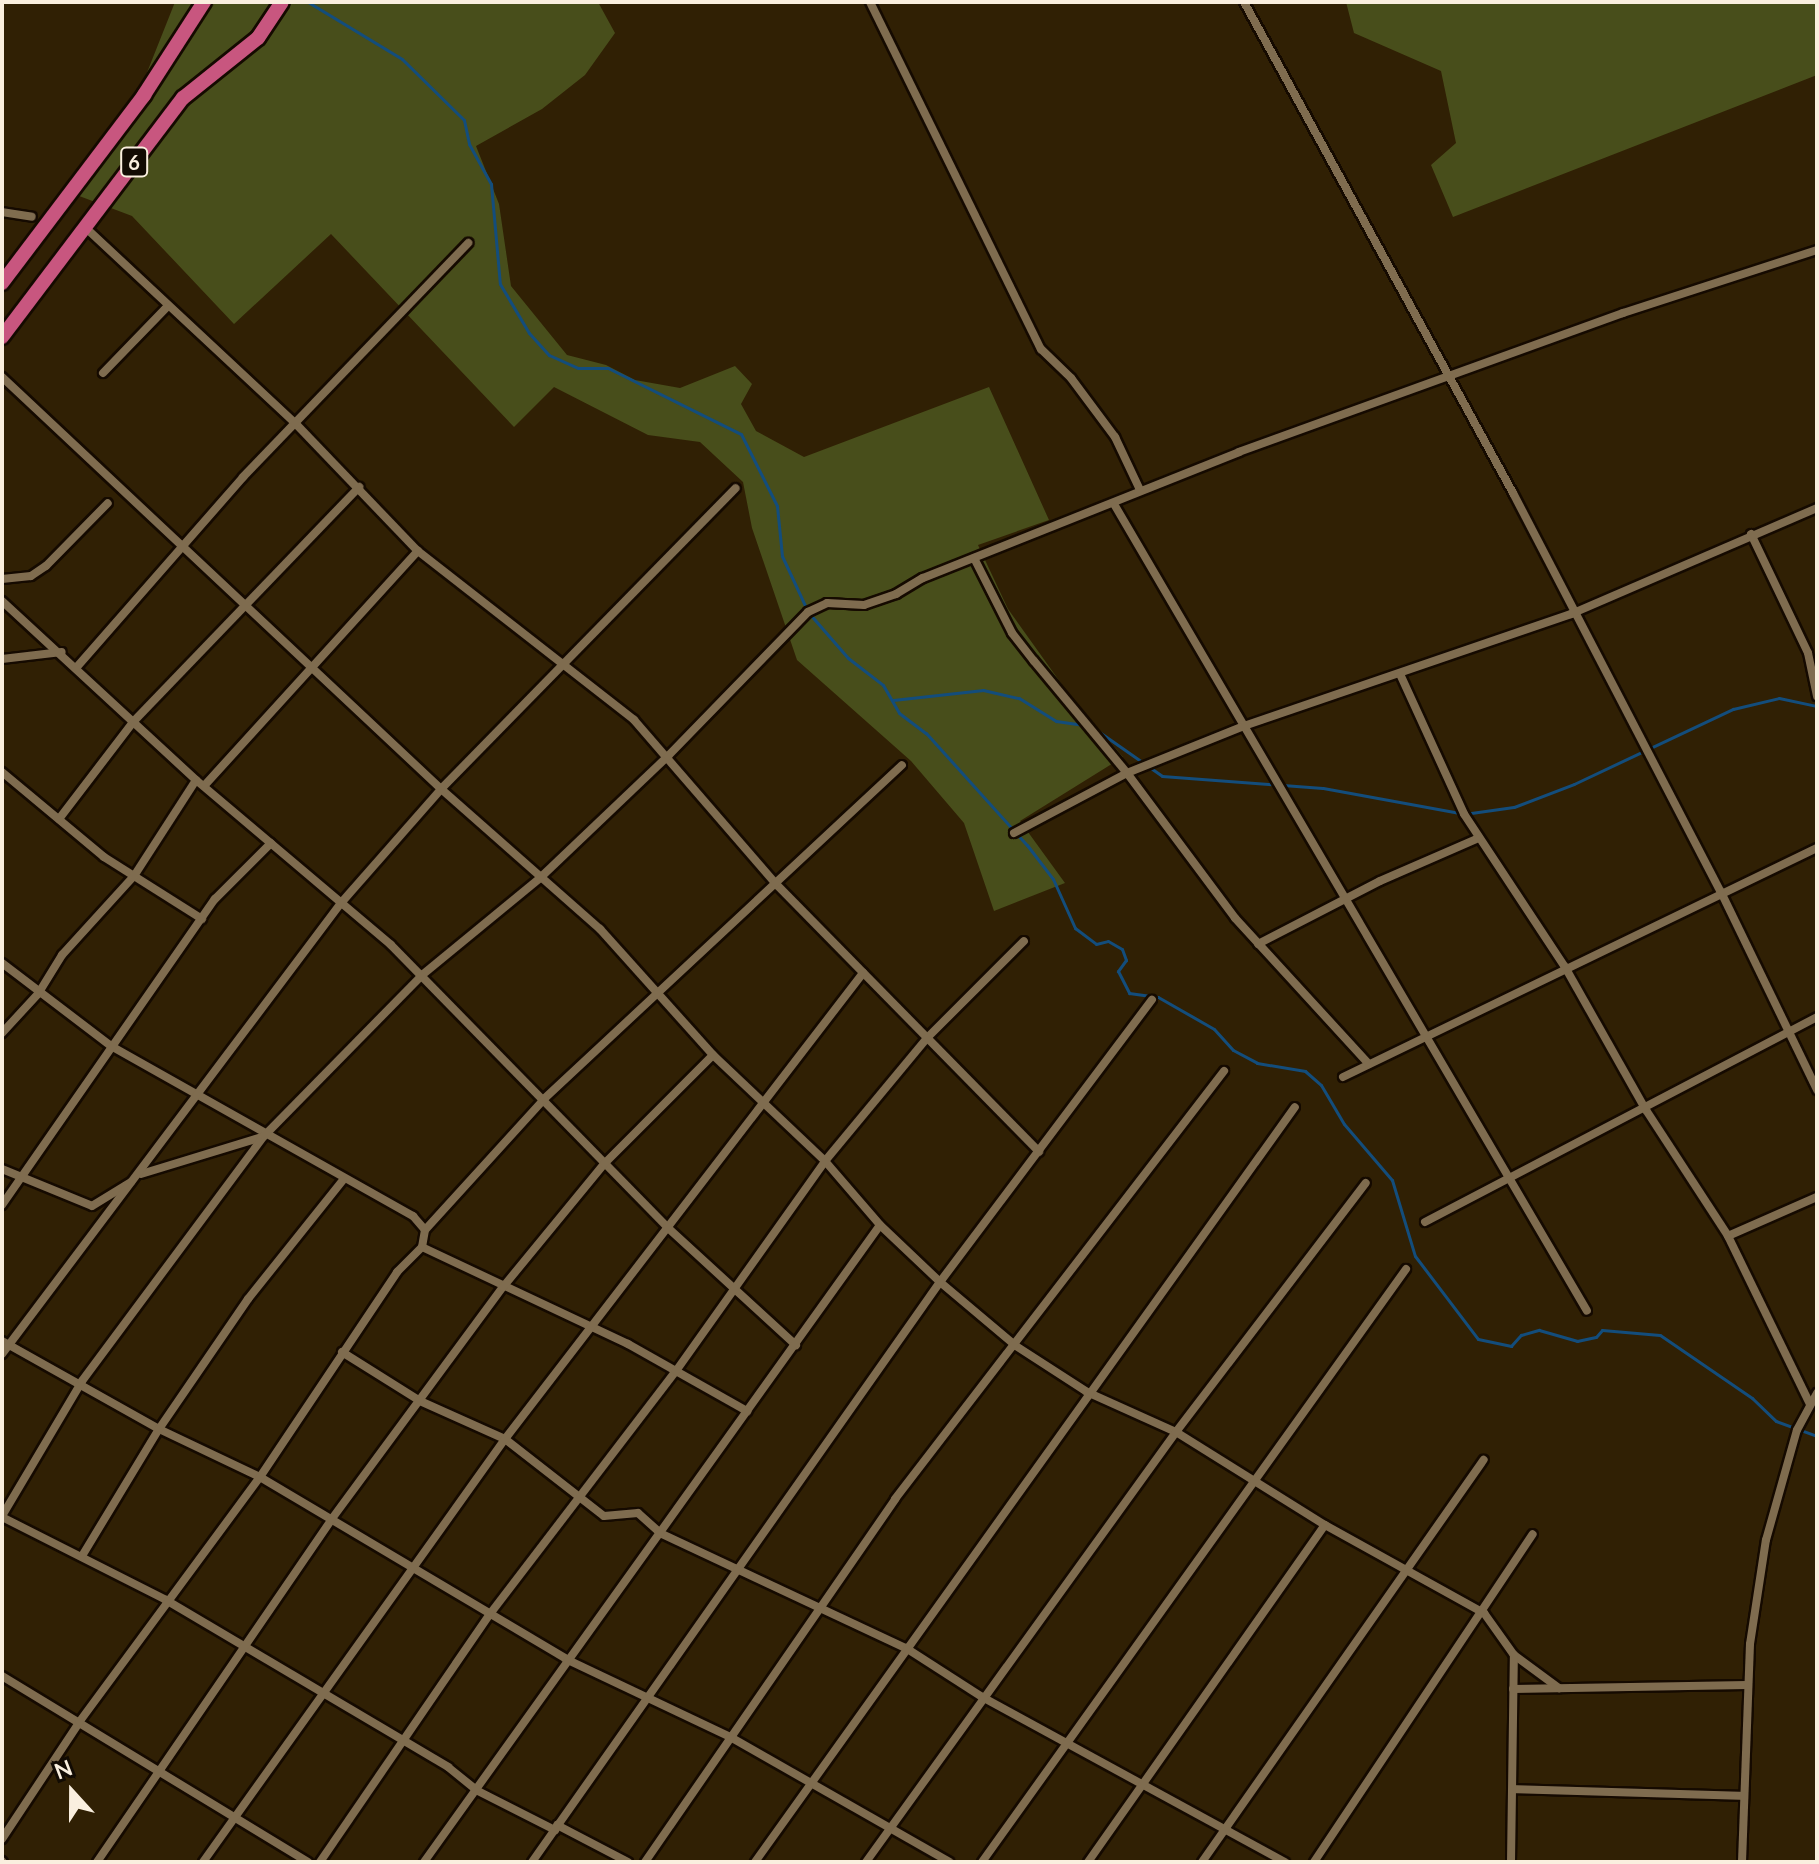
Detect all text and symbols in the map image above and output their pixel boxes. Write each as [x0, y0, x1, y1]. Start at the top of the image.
road number: 6 [120, 146, 148, 178]
north arrow [32, 1752, 112, 1832]
text: N [50, 1753, 76, 1785]

